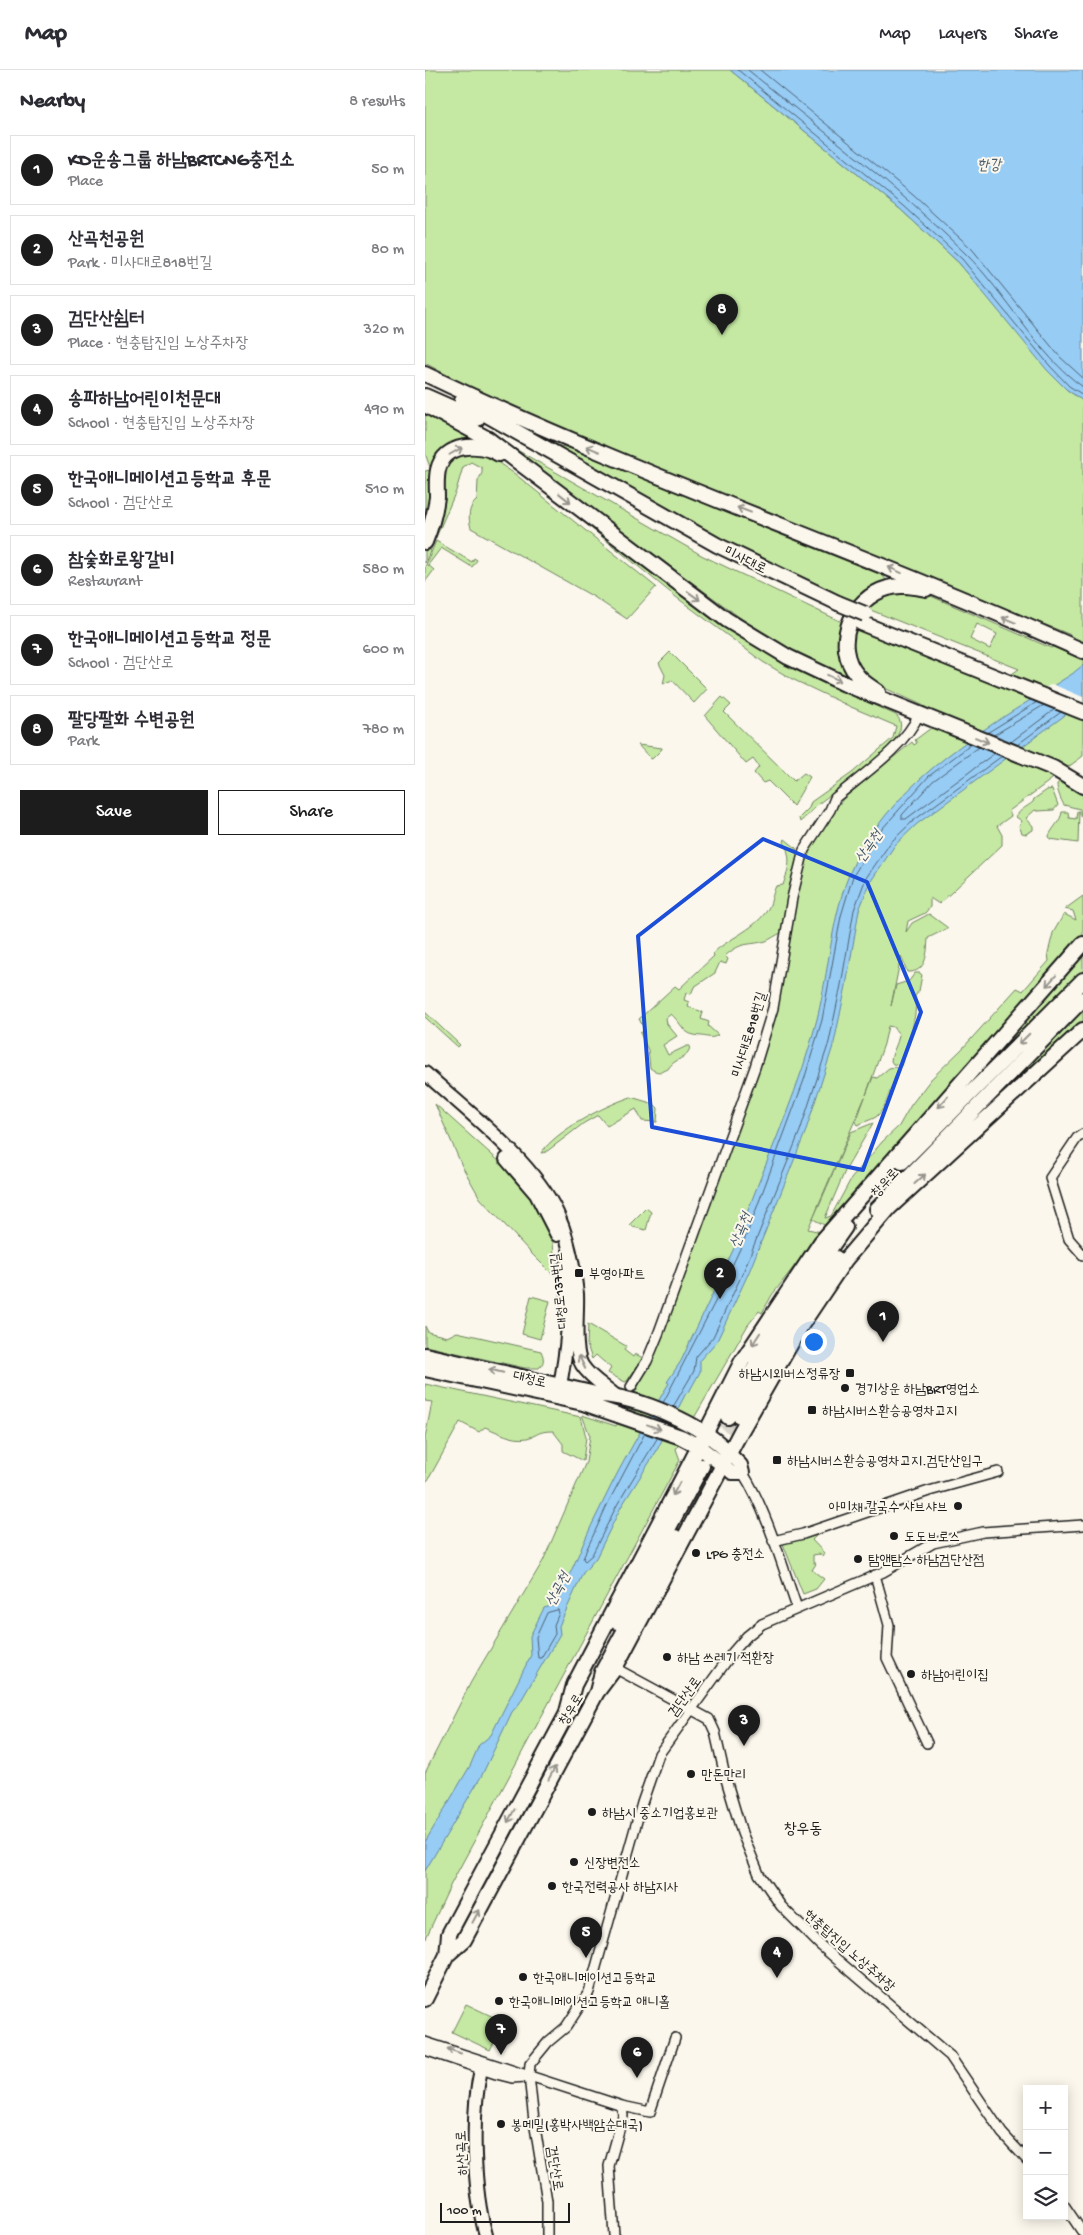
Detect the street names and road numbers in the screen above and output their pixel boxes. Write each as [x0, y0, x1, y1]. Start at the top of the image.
street label: 미사대로 [721, 544, 769, 579]
street label: 미사대로818번길 [729, 989, 772, 1080]
street label: 창우로 [868, 1165, 903, 1202]
street label: 대청로137번길 [548, 1251, 573, 1330]
street label: 대청로 [511, 1368, 548, 1393]
street label: 검단산로 [666, 1674, 706, 1721]
street label: 창우로 [556, 1691, 588, 1729]
street label: 현충탑진입 노상주차장 [799, 1907, 898, 1997]
street label: 하산곡로 [454, 2130, 473, 2176]
street label: 검단산로 [542, 2145, 565, 2192]

